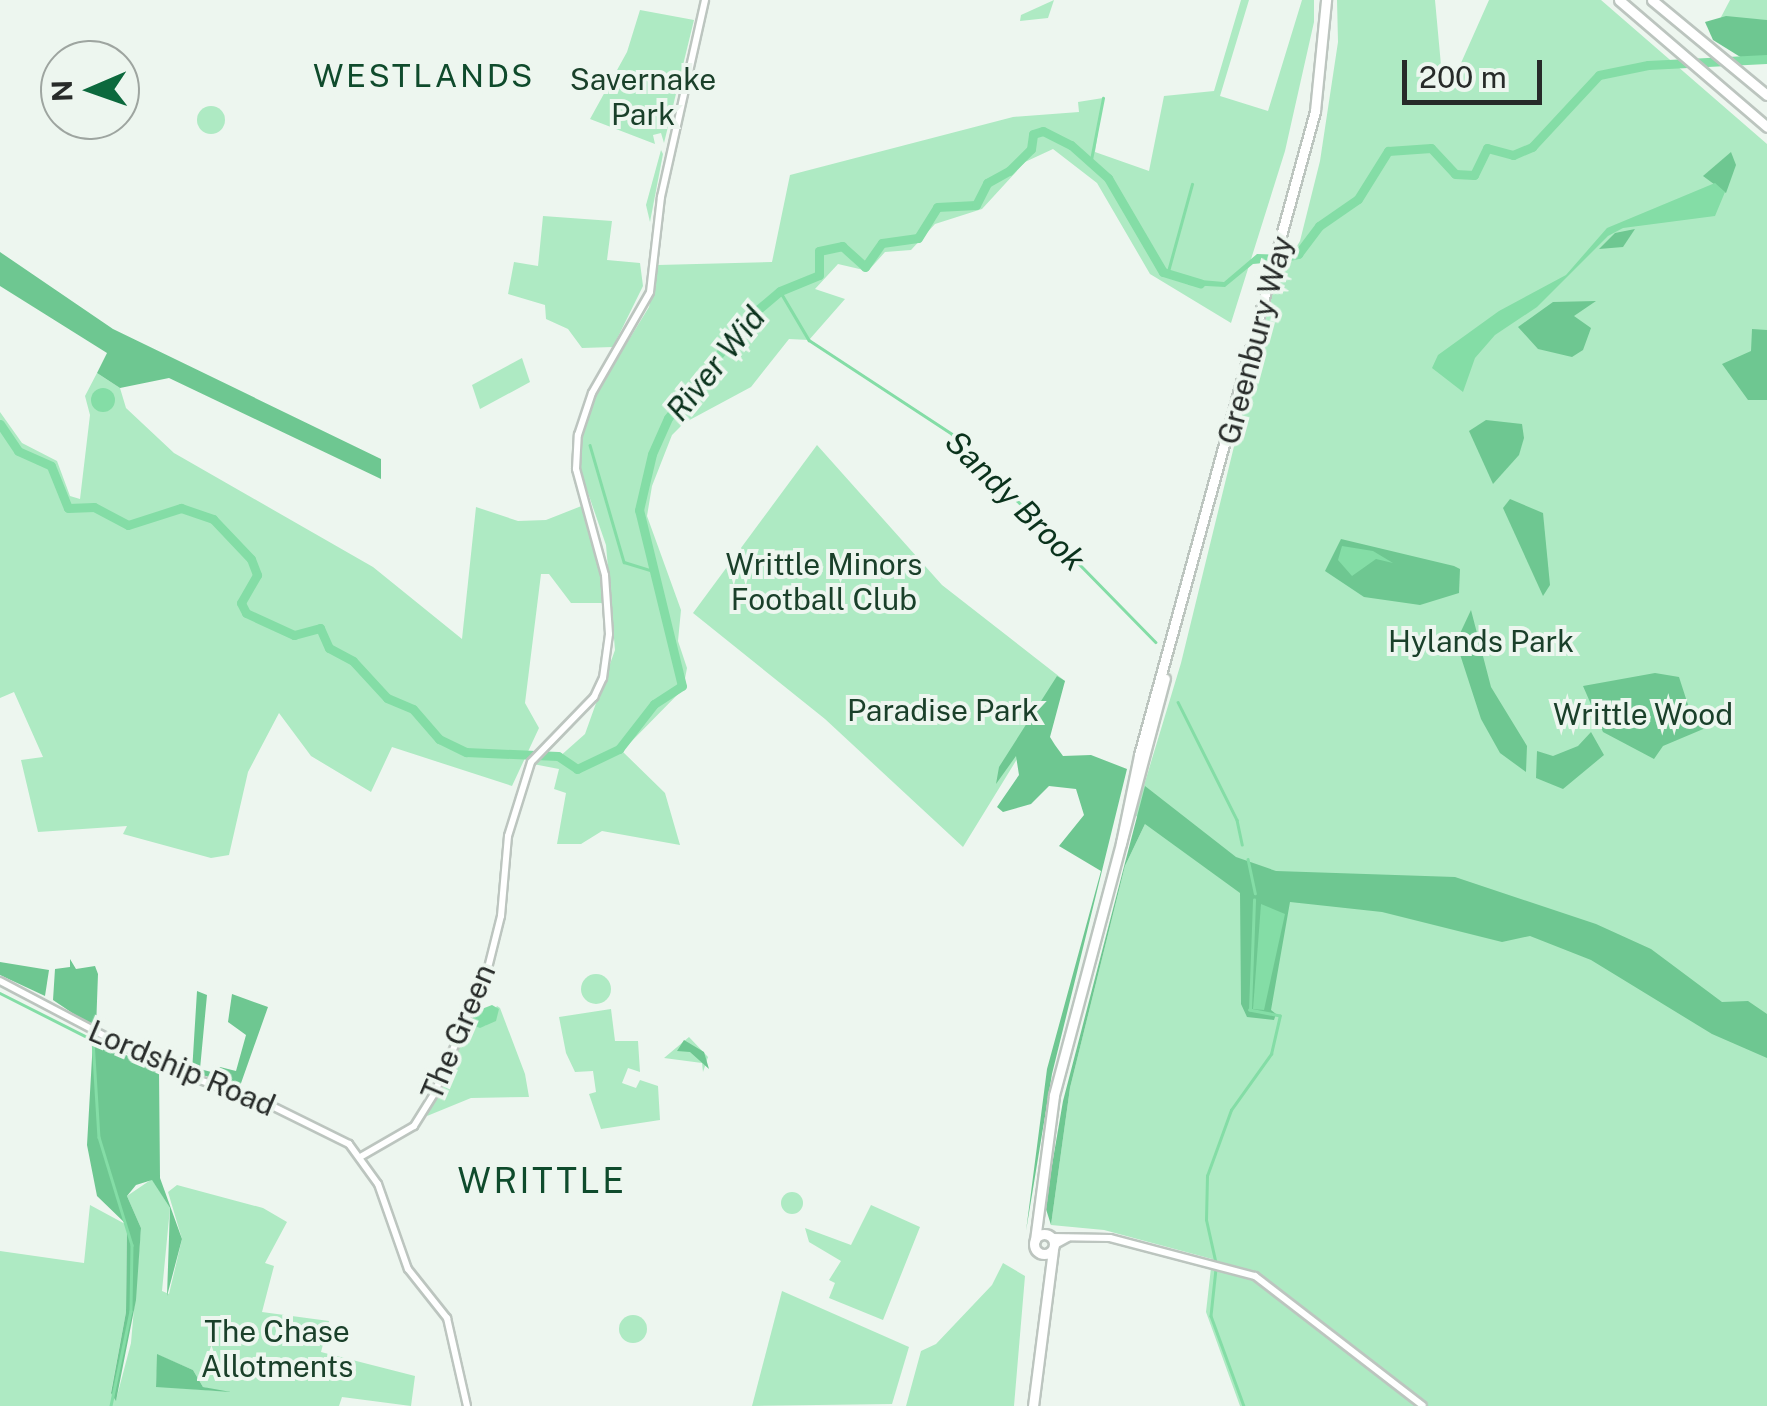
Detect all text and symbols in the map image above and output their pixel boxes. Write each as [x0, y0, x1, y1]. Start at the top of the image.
north arrow [40, 40, 140, 140]
scale bar [1407, 40, 1547, 102]
district label: WESTLANDS [313, 57, 535, 95]
text: 200 m [1419, 59, 1507, 95]
park label: Savernake Park [570, 61, 716, 132]
text: N [45, 79, 78, 103]
street label: Greenbury Way [1210, 231, 1300, 449]
water label: River Wid [658, 299, 774, 429]
water label: Sandy Brook [937, 423, 1093, 579]
park label: Writtle Minors Football Club [725, 546, 923, 616]
park label: Hylands Park [1388, 623, 1574, 659]
park label: Paradise Park [847, 692, 1039, 728]
park label: Writtle Wood [1552, 696, 1734, 732]
street label: The Green [413, 959, 503, 1105]
street label: Lordship Road [83, 1012, 281, 1124]
district label: WRITTLE [458, 1160, 626, 1202]
park label: The Chase Allotments [201, 1313, 353, 1384]

